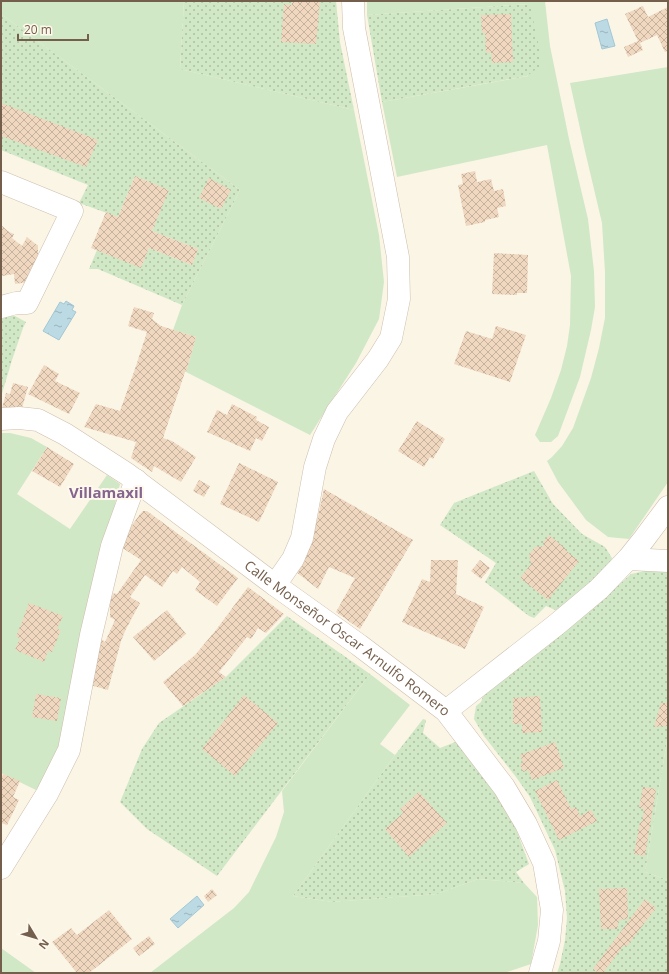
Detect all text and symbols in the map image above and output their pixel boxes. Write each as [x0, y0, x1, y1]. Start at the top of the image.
scale bar [18, 16, 88, 42]
text: 20 m [24, 21, 52, 38]
district label: Villamaxil [69, 482, 143, 502]
street label: Calle Monseñor Óscar Arnulfo Romero [241, 555, 454, 720]
north arrow [16, 918, 56, 958]
text: N [36, 936, 53, 953]

